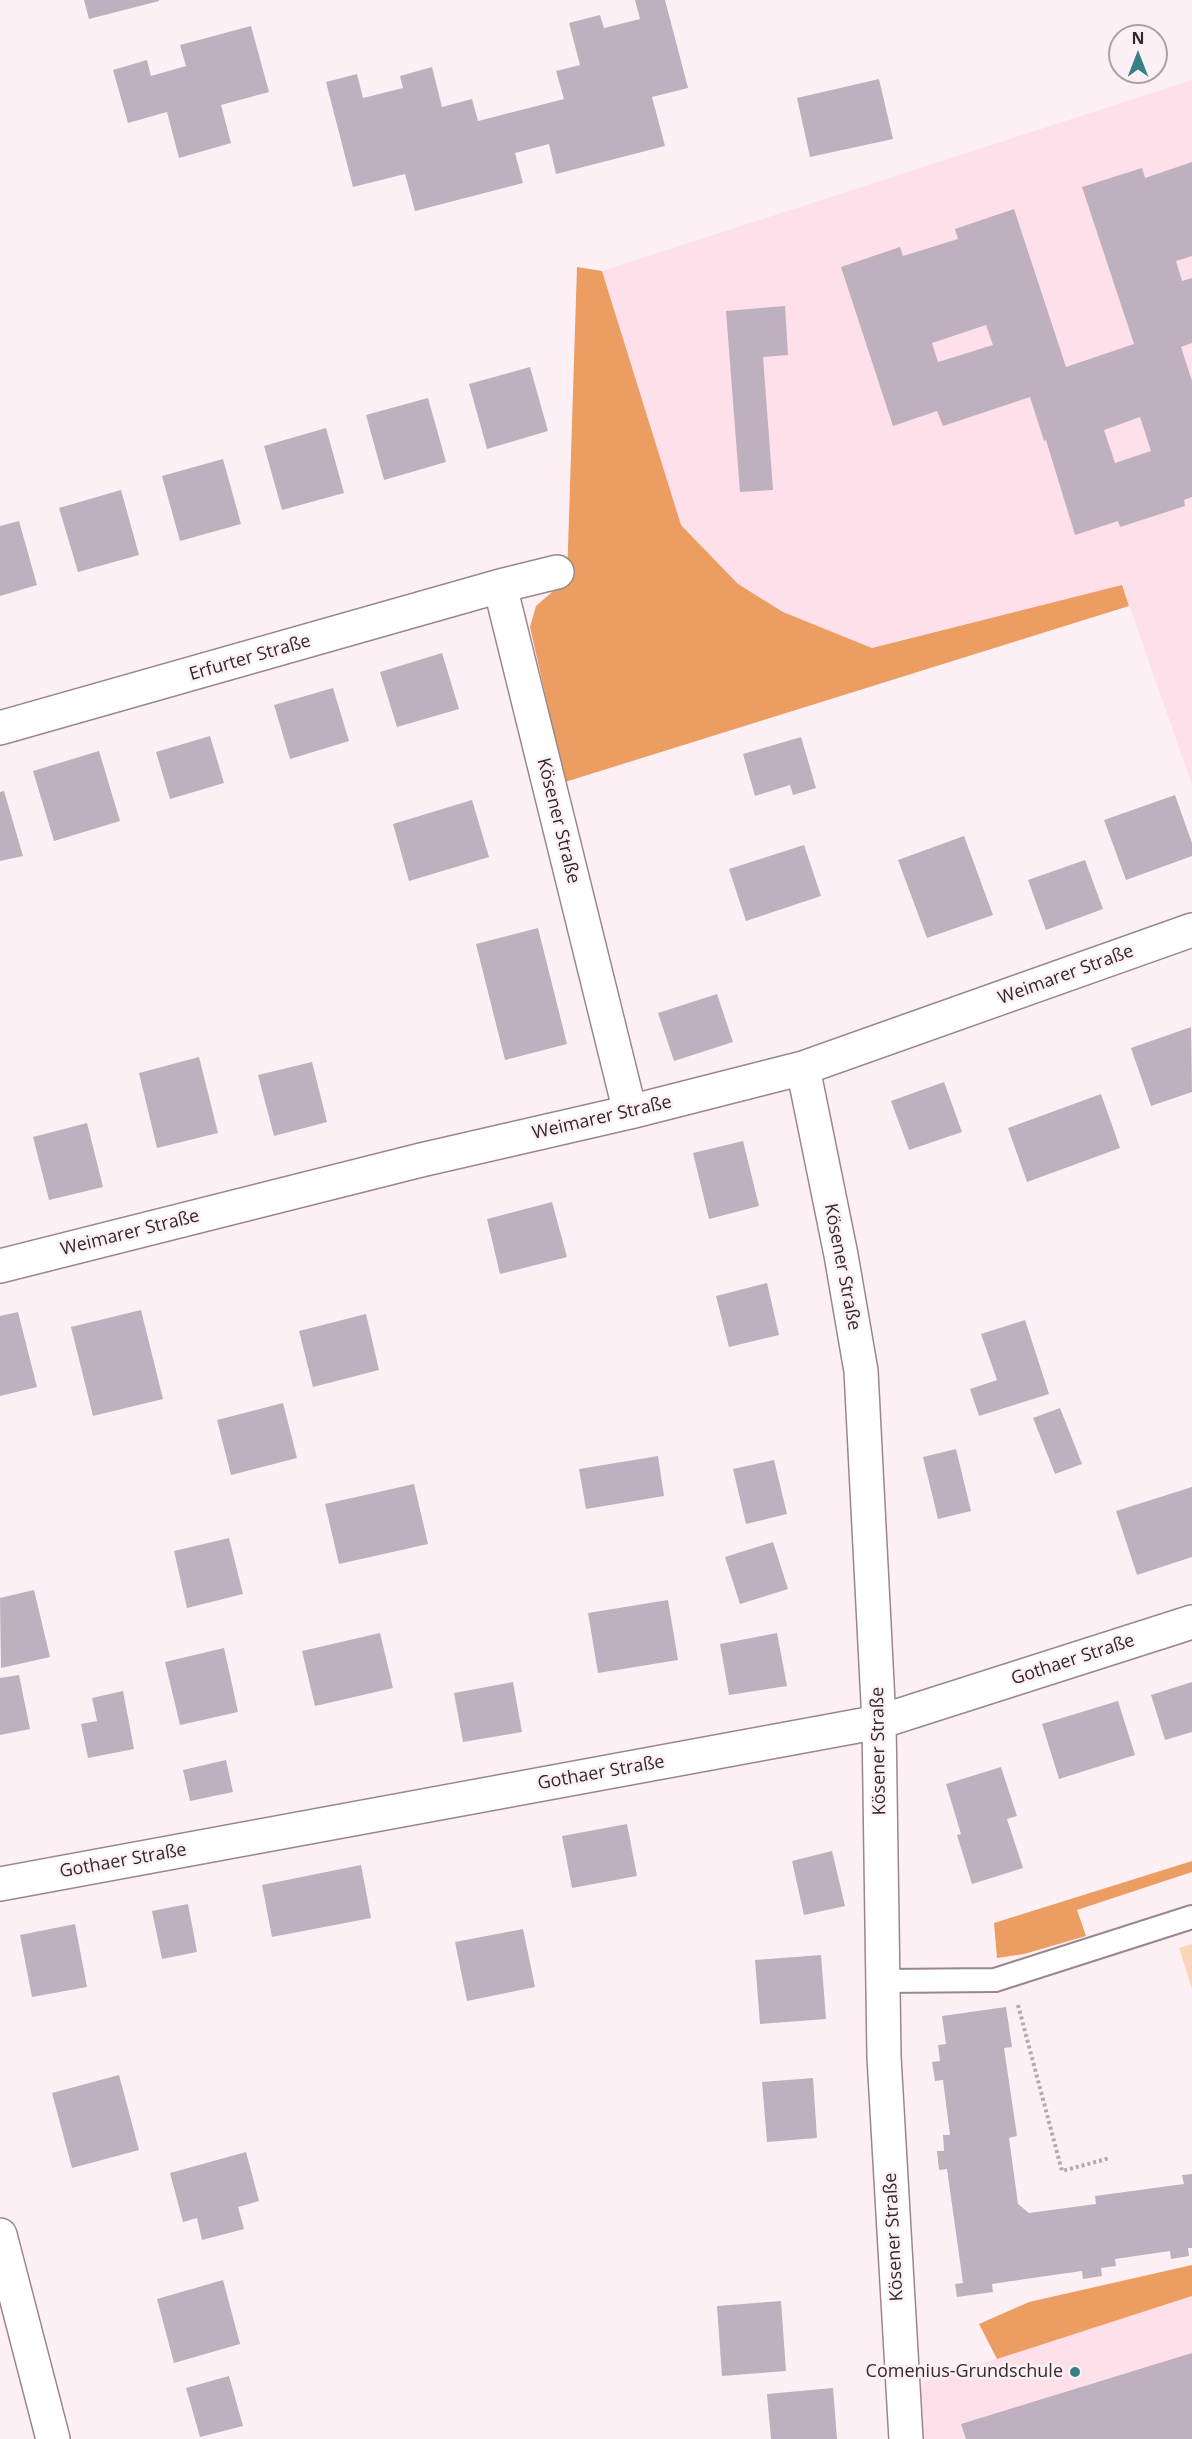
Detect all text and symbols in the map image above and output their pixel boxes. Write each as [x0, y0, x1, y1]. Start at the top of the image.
north arrow [1108, 24, 1168, 84]
text: N [1131, 27, 1145, 49]
street label: Erfurter Straße [187, 630, 313, 686]
street label: Kösener Straße [532, 756, 584, 886]
street label: Weimarer Straße [995, 941, 1137, 1009]
street label: Weimarer Straße [530, 1091, 674, 1145]
street label: Kösener Straße [819, 1202, 865, 1332]
street label: Weimarer Straße [58, 1205, 202, 1261]
street label: Gothaer Straße [1009, 1630, 1137, 1690]
street label: Kösener Straße [867, 1686, 891, 1816]
street label: Gothaer Straße [536, 1751, 666, 1795]
street label: Gothaer Straße [58, 1839, 188, 1883]
street label: Kösener Straße [880, 2172, 908, 2302]
place label: Comenius-Grundschule [866, 2361, 1063, 2383]
marker: Comenius-Grundschule [1068, 2365, 1082, 2379]

